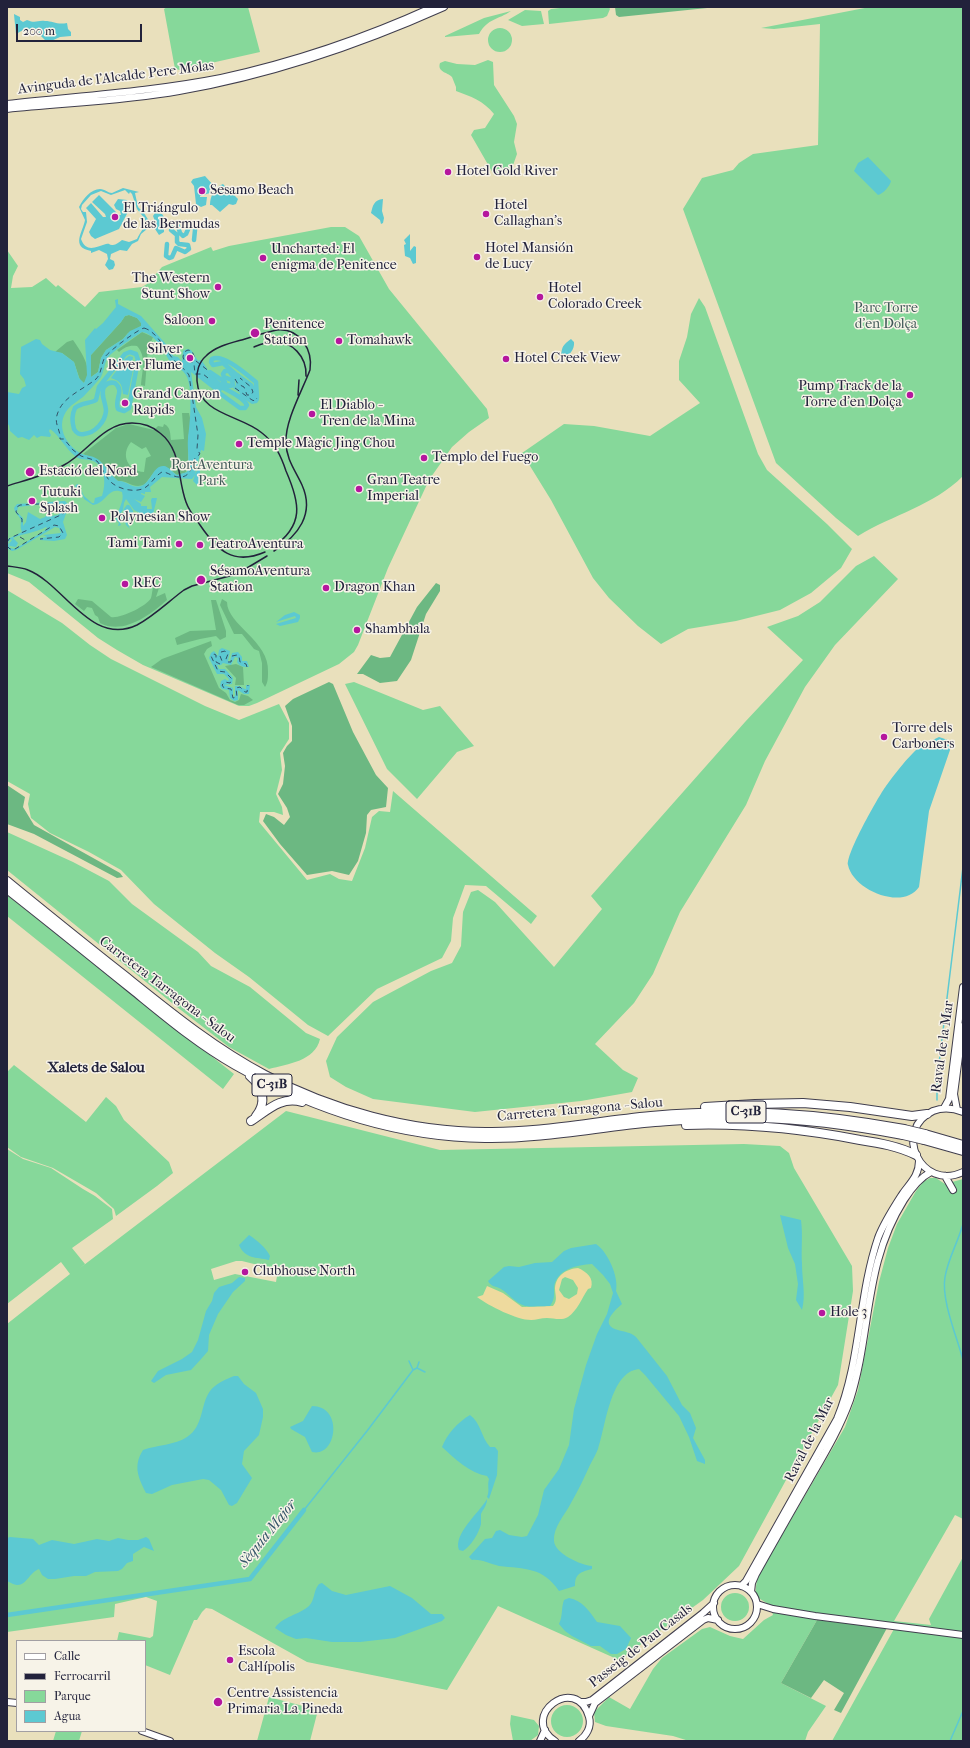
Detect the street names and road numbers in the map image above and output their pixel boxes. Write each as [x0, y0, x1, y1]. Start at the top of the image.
street label: Avinguda de l'Alcalde Pere Molas [17, 58, 215, 98]
street label: Carretera Tarragona - Salou [96, 933, 238, 1047]
street label: Raval de la Mar [928, 1000, 958, 1094]
road number: C-31B [252, 1074, 292, 1096]
street label: Carretera Tarragona - Salou [497, 1094, 663, 1126]
road number: C-31B [726, 1101, 766, 1123]
street label: Raval de la Mar [781, 1395, 839, 1485]
street label: Passeig de Pau Casals [586, 1600, 696, 1692]

